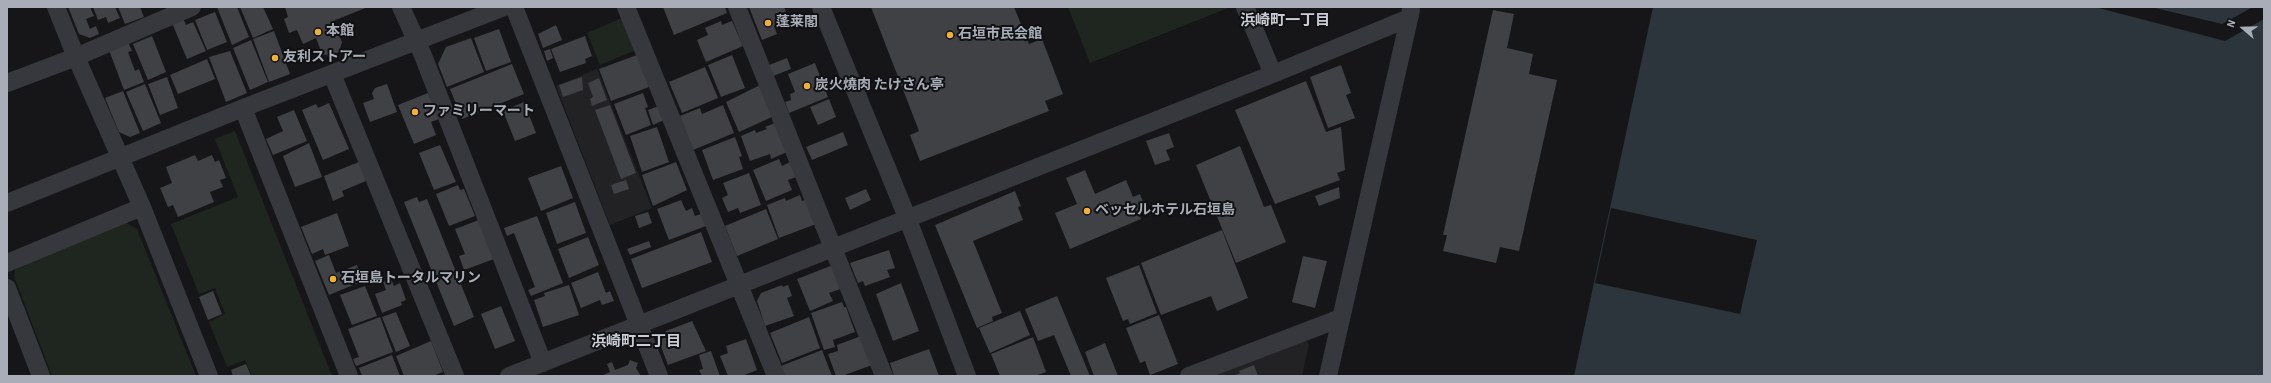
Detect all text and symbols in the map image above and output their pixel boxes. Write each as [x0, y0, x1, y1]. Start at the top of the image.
north arrow [2223, 8, 2263, 48]
district label: 浜崎町一丁目 [1240, 13, 1330, 31]
place label: 蓬莱閣 [776, 15, 818, 31]
marker: 蓬莱閣 [763, 18, 773, 28]
text: N [2223, 18, 2240, 30]
place label: 本館 [326, 24, 354, 40]
marker: 本館 [313, 27, 323, 37]
place label: 石垣市民会館 [958, 27, 1042, 43]
marker: 石垣市民会館 [945, 30, 955, 40]
place label: 友利ストアー [283, 50, 366, 66]
marker: 友利ストアー [270, 53, 280, 63]
place label: 炭火燒肉 たけさん亭 [815, 78, 944, 94]
marker: 炭火燒肉 たけさん亭 [802, 81, 812, 91]
place label: ファミリーマート [423, 104, 535, 120]
marker: ファミリーマート [410, 107, 420, 117]
place label: ベッセルホテル石垣島 [1095, 203, 1235, 219]
marker: ベッセルホテル石垣島 [1082, 206, 1092, 216]
place label: 石垣島トータルマリン [341, 271, 481, 287]
marker: 石垣島トータルマリン [328, 274, 338, 284]
district label: 浜崎町二丁目 [591, 334, 681, 352]

